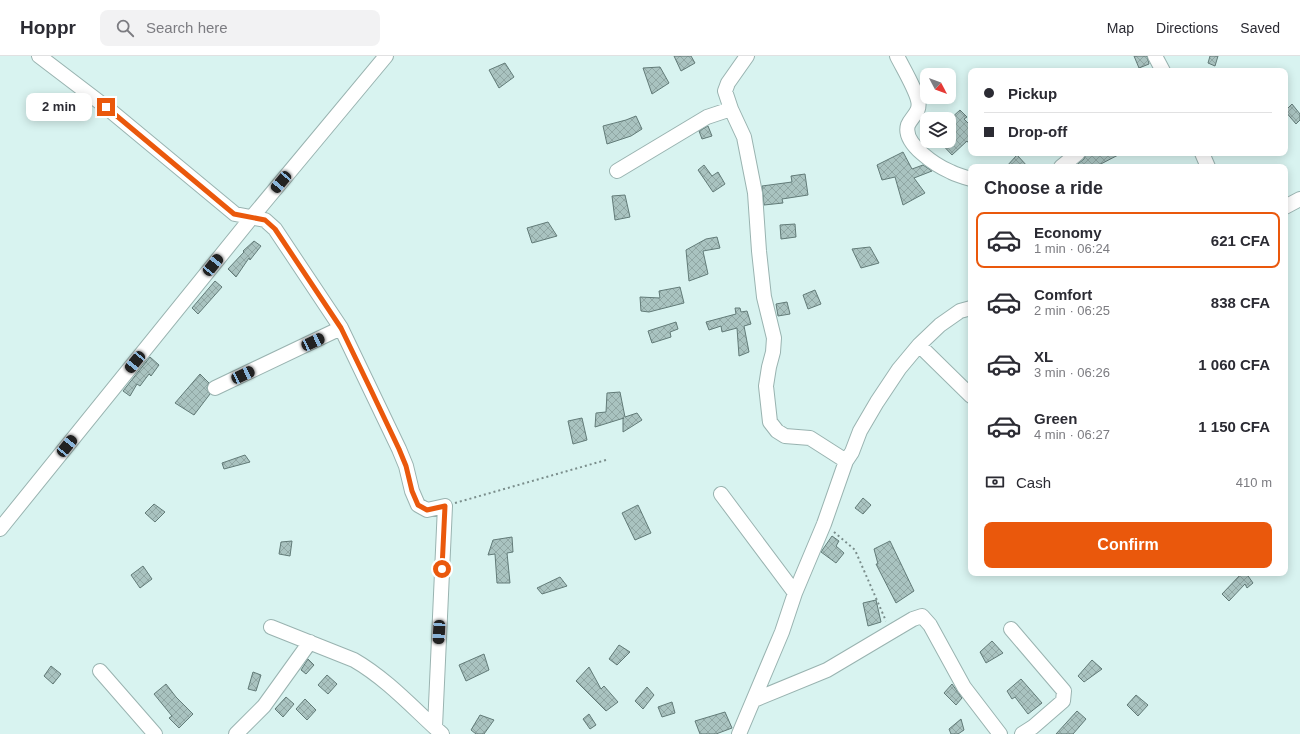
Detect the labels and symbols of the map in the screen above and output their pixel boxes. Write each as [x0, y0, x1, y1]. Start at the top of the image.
north arrow [920, 68, 956, 104]
callout: 2 min [26, 93, 92, 121]
route end [97, 98, 115, 116]
car [269, 169, 293, 195]
car [201, 252, 225, 278]
car [300, 331, 326, 353]
car [123, 349, 147, 375]
car [230, 364, 256, 386]
car [55, 433, 79, 459]
route start [433, 560, 451, 578]
car [432, 620, 446, 644]

